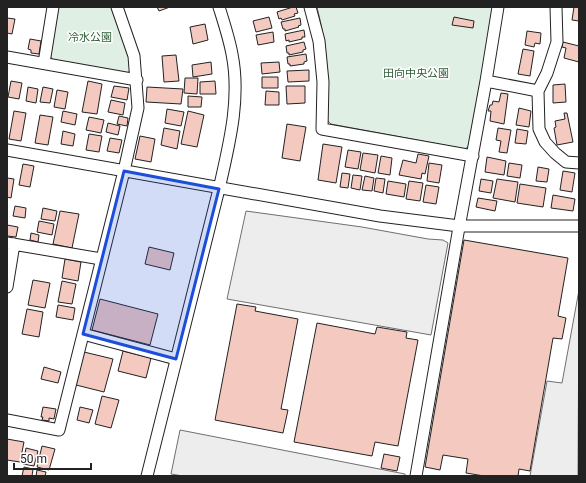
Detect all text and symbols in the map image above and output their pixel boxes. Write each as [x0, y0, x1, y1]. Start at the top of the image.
park label: 冷水公園 [68, 31, 112, 44]
park label: 田向中央公園 [383, 67, 449, 80]
scale bar [14, 445, 91, 471]
text: 50 m [20, 452, 47, 466]

